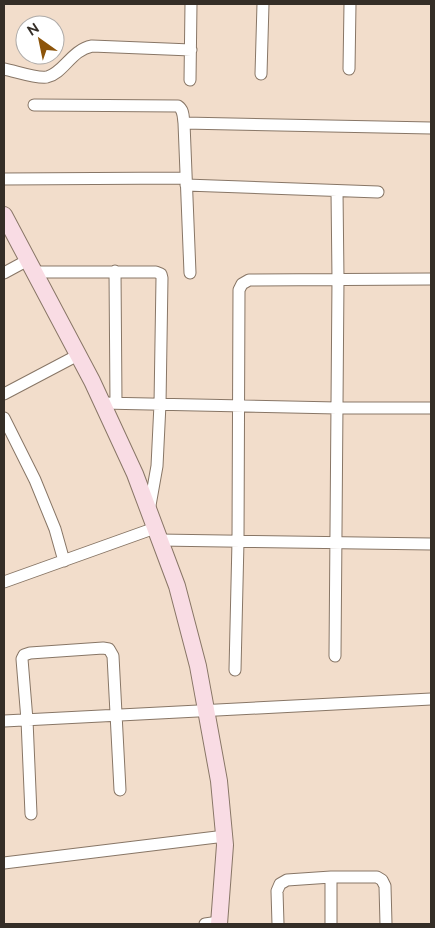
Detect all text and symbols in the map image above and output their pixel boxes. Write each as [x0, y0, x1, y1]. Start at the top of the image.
north arrow [15, 15, 65, 65]
text: N [24, 19, 42, 39]

